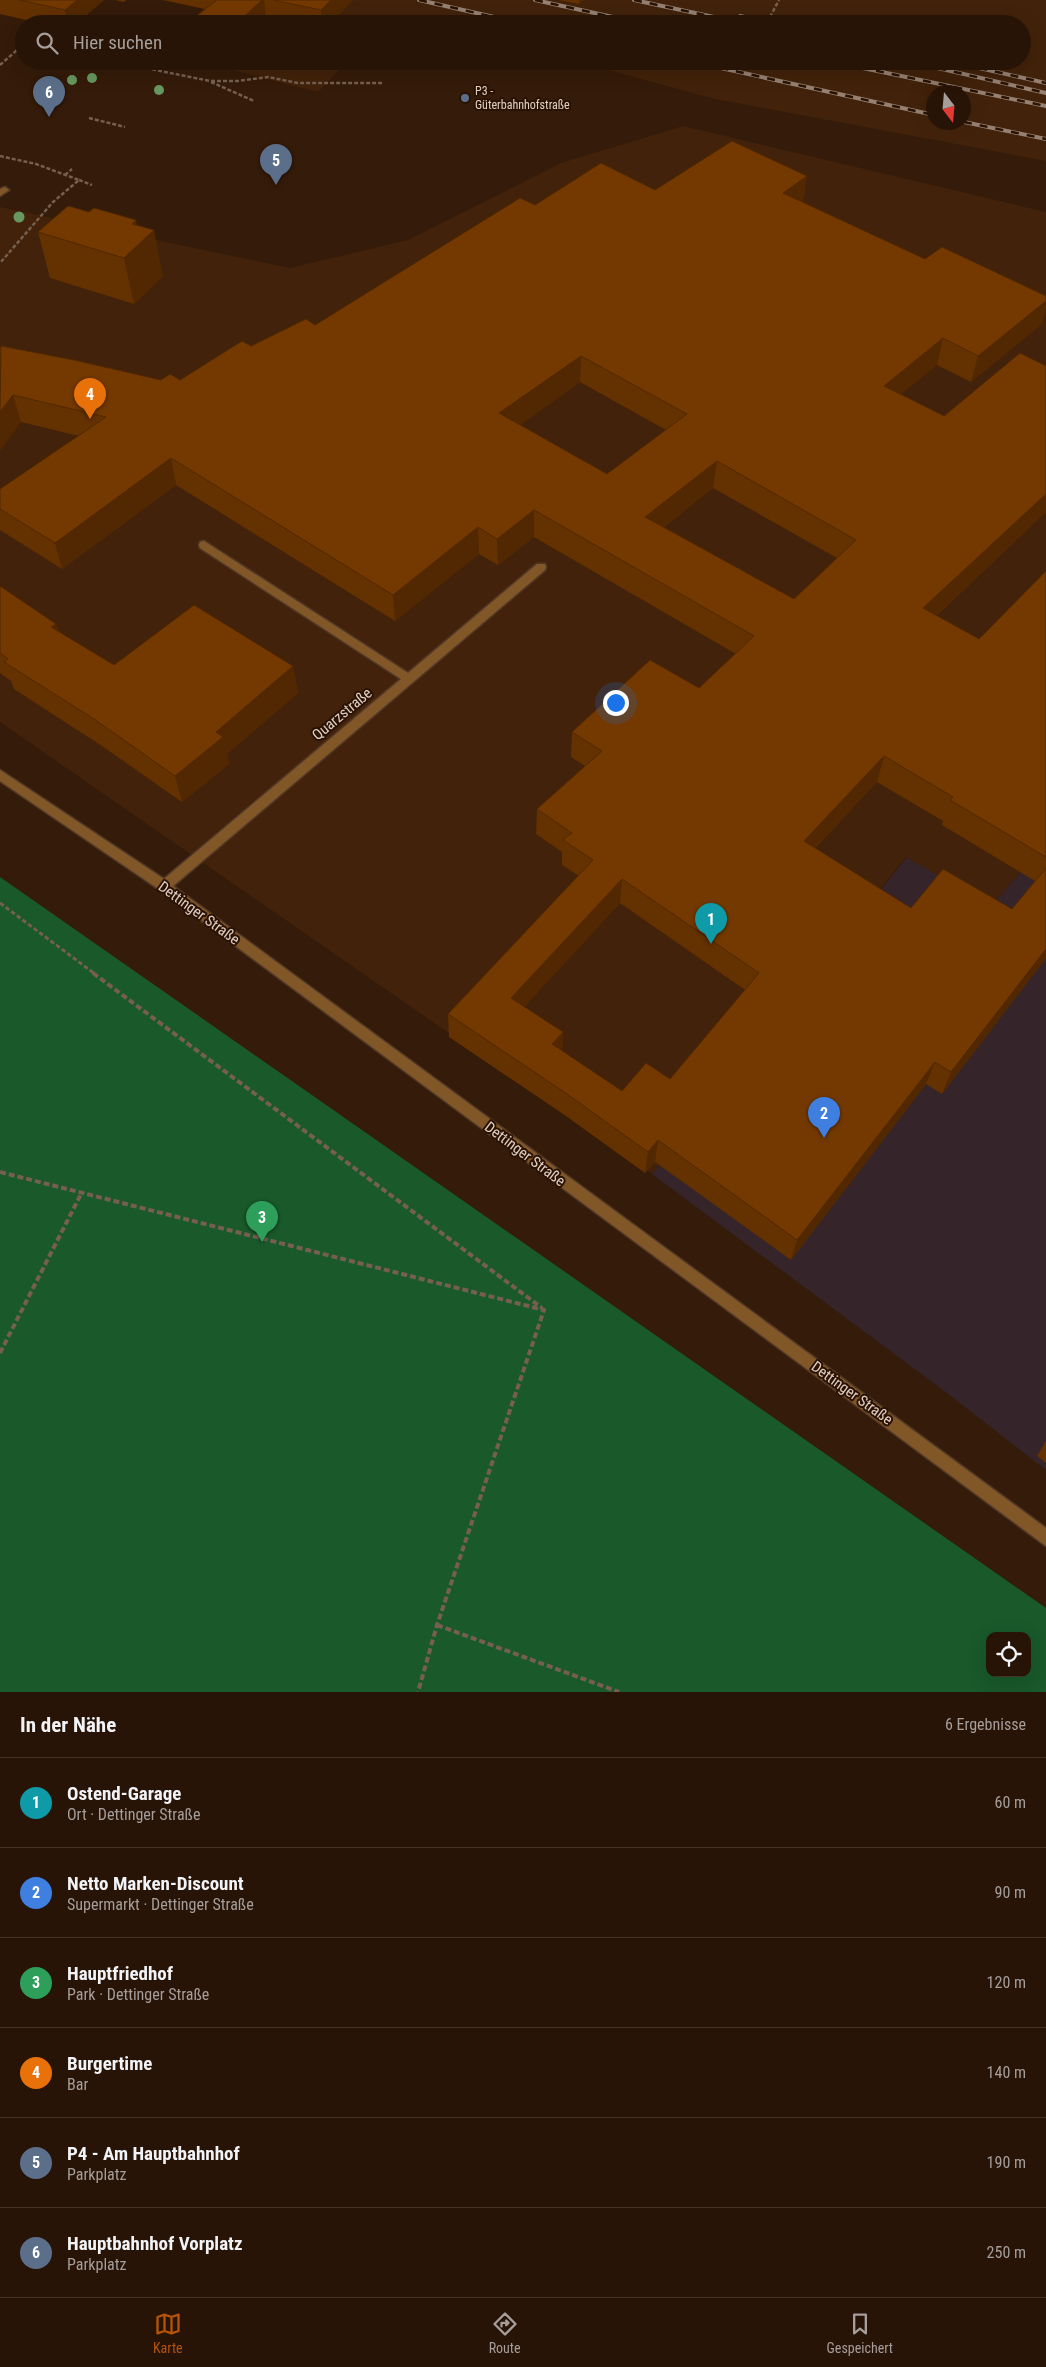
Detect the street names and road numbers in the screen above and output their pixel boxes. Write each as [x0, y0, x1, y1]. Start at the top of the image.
street label: Quarzstraße [309, 684, 375, 744]
street label: Dettinger Straße [155, 877, 243, 949]
street label: Dettinger Straße [481, 1118, 569, 1190]
street label: Dettinger Straße [808, 1357, 896, 1429]

